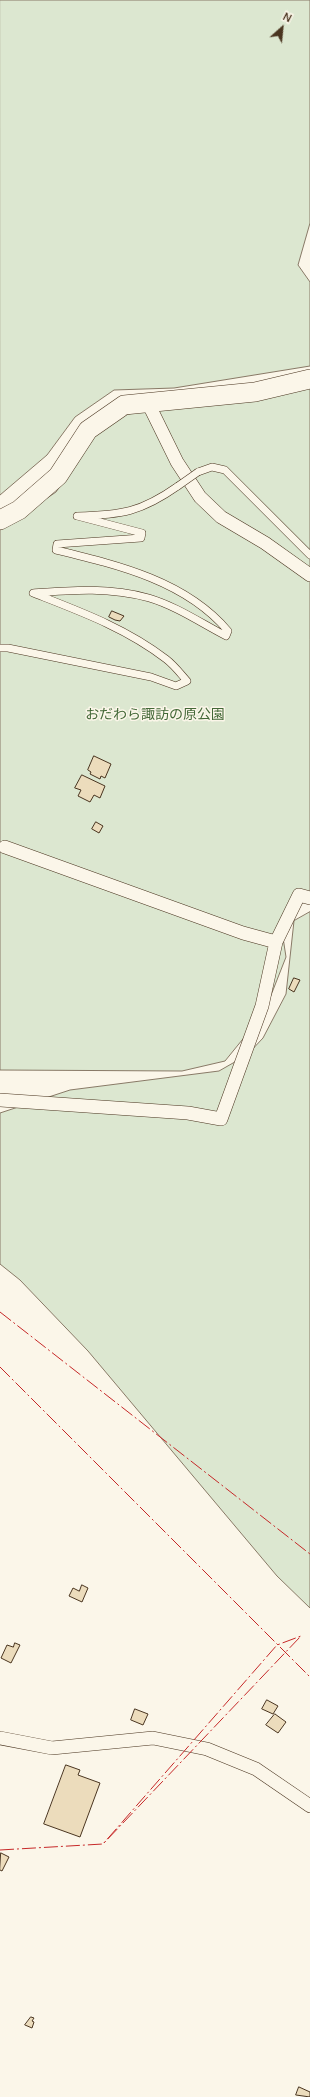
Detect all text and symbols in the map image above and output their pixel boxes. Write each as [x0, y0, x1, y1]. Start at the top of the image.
north arrow [262, 8, 302, 48]
text: N [281, 8, 295, 25]
park label: おだわら諏訪の原公園 [85, 707, 225, 723]

